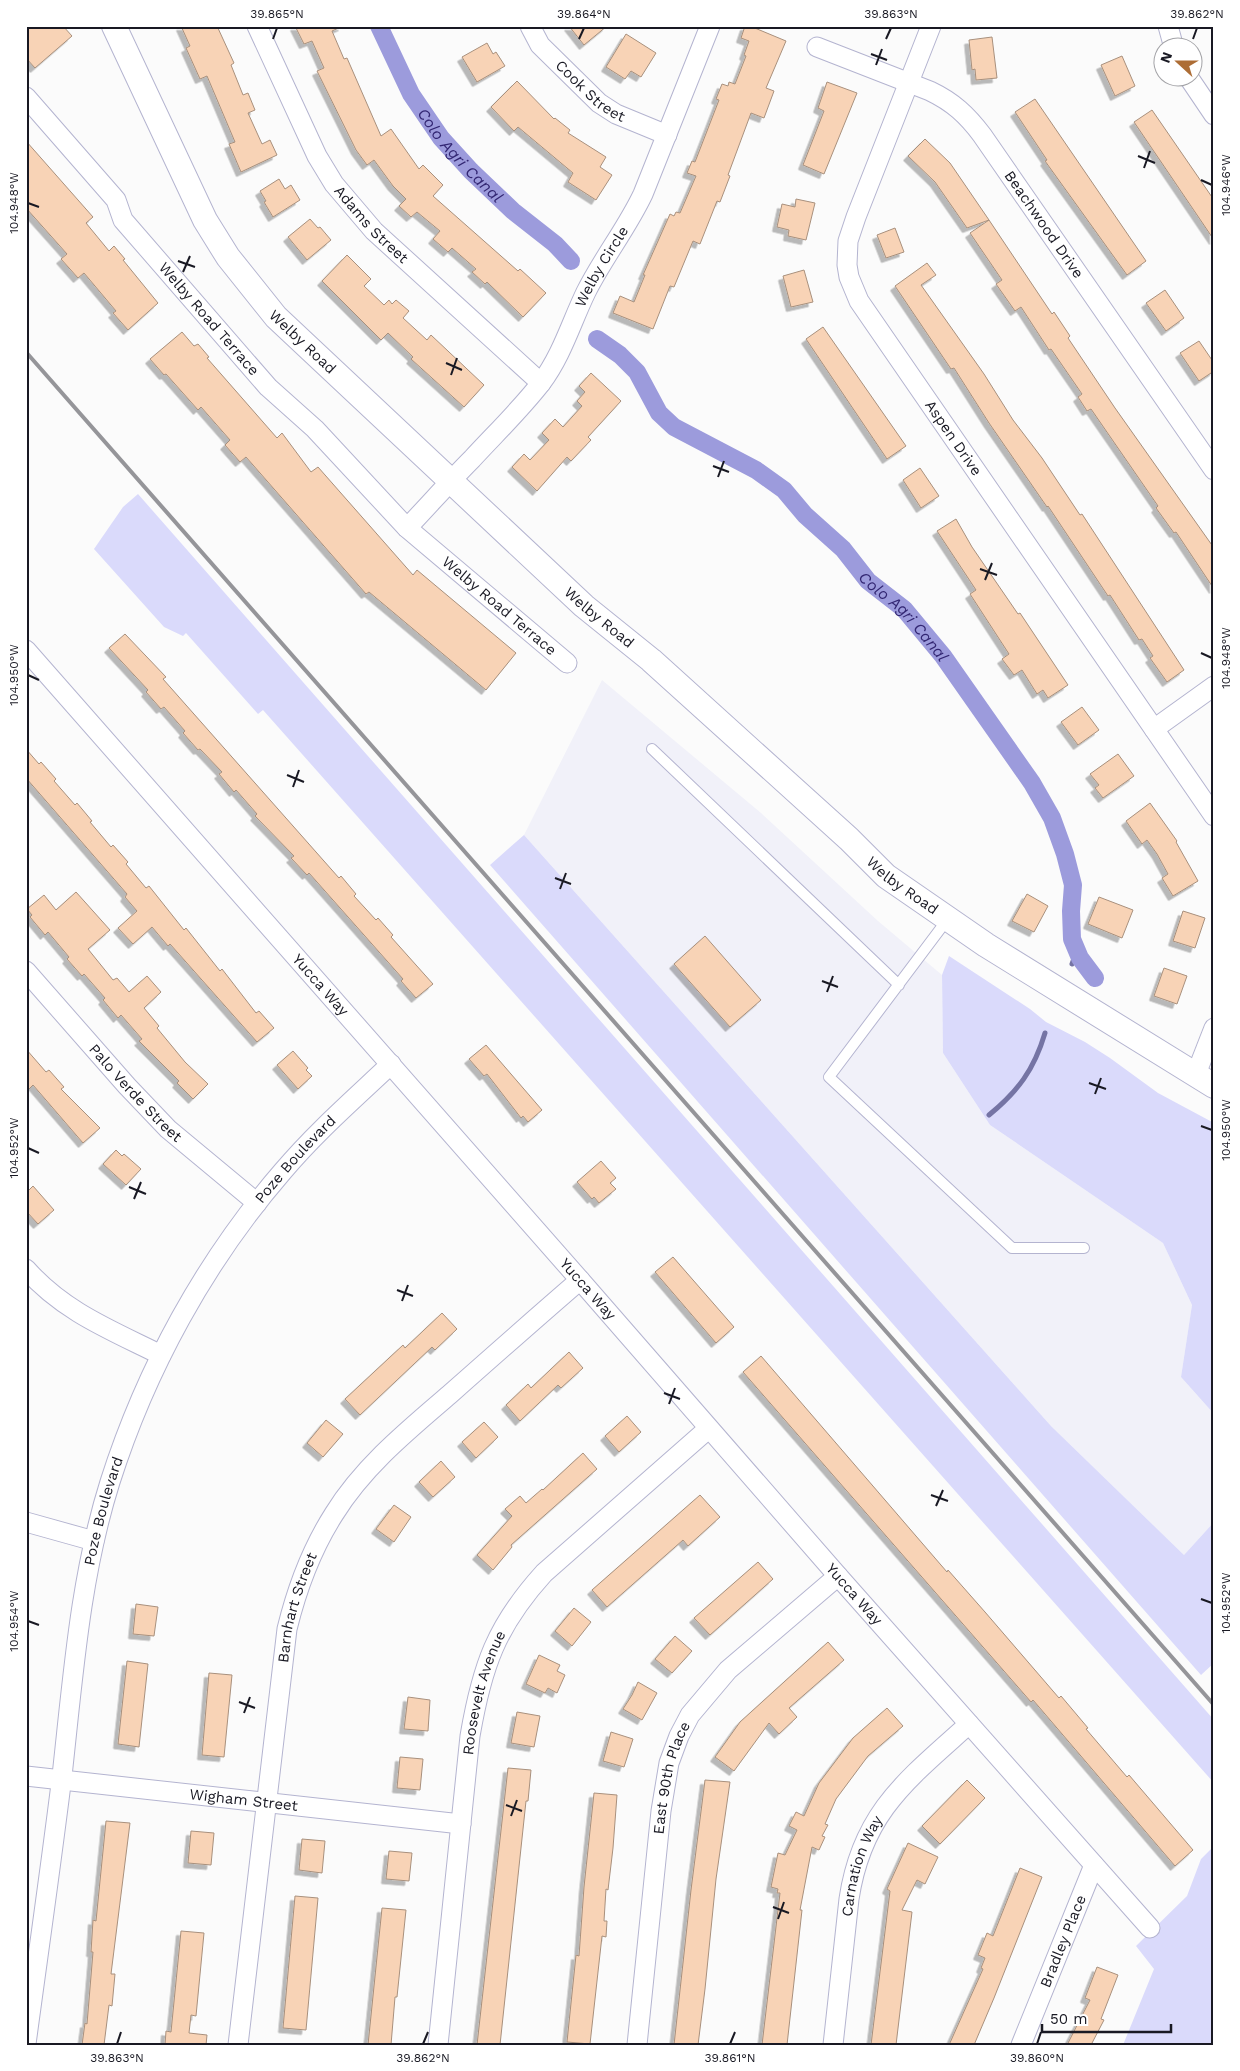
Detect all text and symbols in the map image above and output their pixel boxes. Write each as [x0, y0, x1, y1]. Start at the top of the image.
text: 39.865°N [250, 7, 304, 21]
text: 39.864°N [557, 7, 611, 21]
text: 39.863°N [864, 7, 918, 21]
text: 39.862°N [1170, 7, 1224, 21]
north arrow [1152, 38, 1202, 88]
text: N [1157, 50, 1175, 65]
street label: Cook Street [552, 56, 628, 126]
water label: Colo Agri Canal [413, 105, 507, 207]
text: 104.946°W [1219, 154, 1233, 216]
street label: Beachwood Drive [1001, 167, 1087, 282]
text: 104.948°W [7, 172, 21, 234]
street label: Adams Street [330, 182, 413, 267]
street label: Welby Circle [571, 223, 632, 310]
street label: Welby Road Terrace [155, 259, 263, 379]
street label: Welby Road [265, 306, 340, 378]
street label: Aspen Drive [921, 397, 986, 479]
street label: Welby Road Terrace [438, 553, 560, 659]
water label: Colo Agri Canal [854, 568, 953, 665]
street label: Welby Road [560, 583, 638, 652]
text: 104.948°W [1219, 627, 1233, 689]
text: 104.950°W [7, 644, 21, 706]
street label: Welby Road [863, 853, 942, 918]
street label: Yucca Way [289, 950, 353, 1020]
street label: Palo Verde Street [85, 1040, 186, 1146]
text: 104.950°W [1219, 1099, 1233, 1161]
street label: Poze Boulevard [251, 1112, 340, 1207]
text: 104.952°W [7, 1117, 21, 1178]
street label: Yucca Way [556, 1254, 620, 1324]
street label: Poze Boulevard [80, 1454, 127, 1567]
street label: Barnhart Street [274, 1549, 321, 1664]
street label: Yucca Way [822, 1560, 886, 1629]
text: 104.952°W [1219, 1572, 1233, 1633]
text: 104.954°W [7, 1590, 21, 1652]
street label: Roosevelt Avenue [459, 1627, 510, 1756]
street label: East 90th Place [650, 1718, 694, 1835]
street label: Wigham Street [189, 1785, 299, 1815]
street label: Carnation Way [838, 1812, 886, 1917]
street label: Bradley Place [1036, 1892, 1090, 1990]
scale bar [1042, 2001, 1171, 2033]
text: 50 m [1050, 2010, 1087, 2028]
text: 39.863°N [90, 2051, 144, 2065]
text: 39.862°N [396, 2051, 450, 2065]
text: 39.861°N [704, 2051, 756, 2065]
text: 39.860°N [1010, 2051, 1064, 2065]

